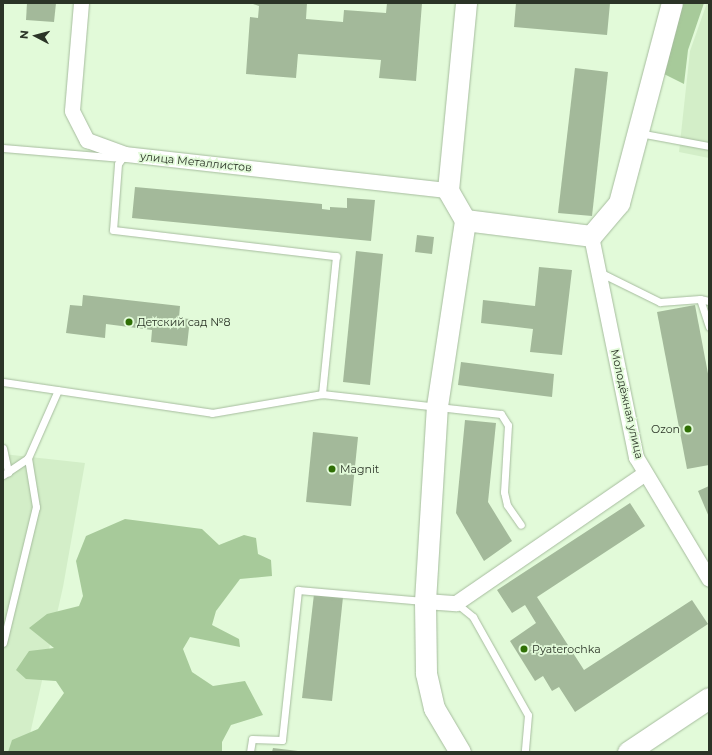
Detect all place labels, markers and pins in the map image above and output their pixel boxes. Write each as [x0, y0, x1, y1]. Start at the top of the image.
place label: Детский сад №8 [137, 315, 231, 329]
marker: Детский сад №8 [124, 317, 134, 327]
place label: Ozon [651, 422, 680, 436]
marker: Ozon [683, 424, 693, 434]
place label: Magnit [340, 462, 379, 476]
marker: Magnit [327, 464, 337, 474]
place label: Pyaterochka [532, 642, 601, 656]
marker: Pyaterochka [519, 644, 529, 654]

